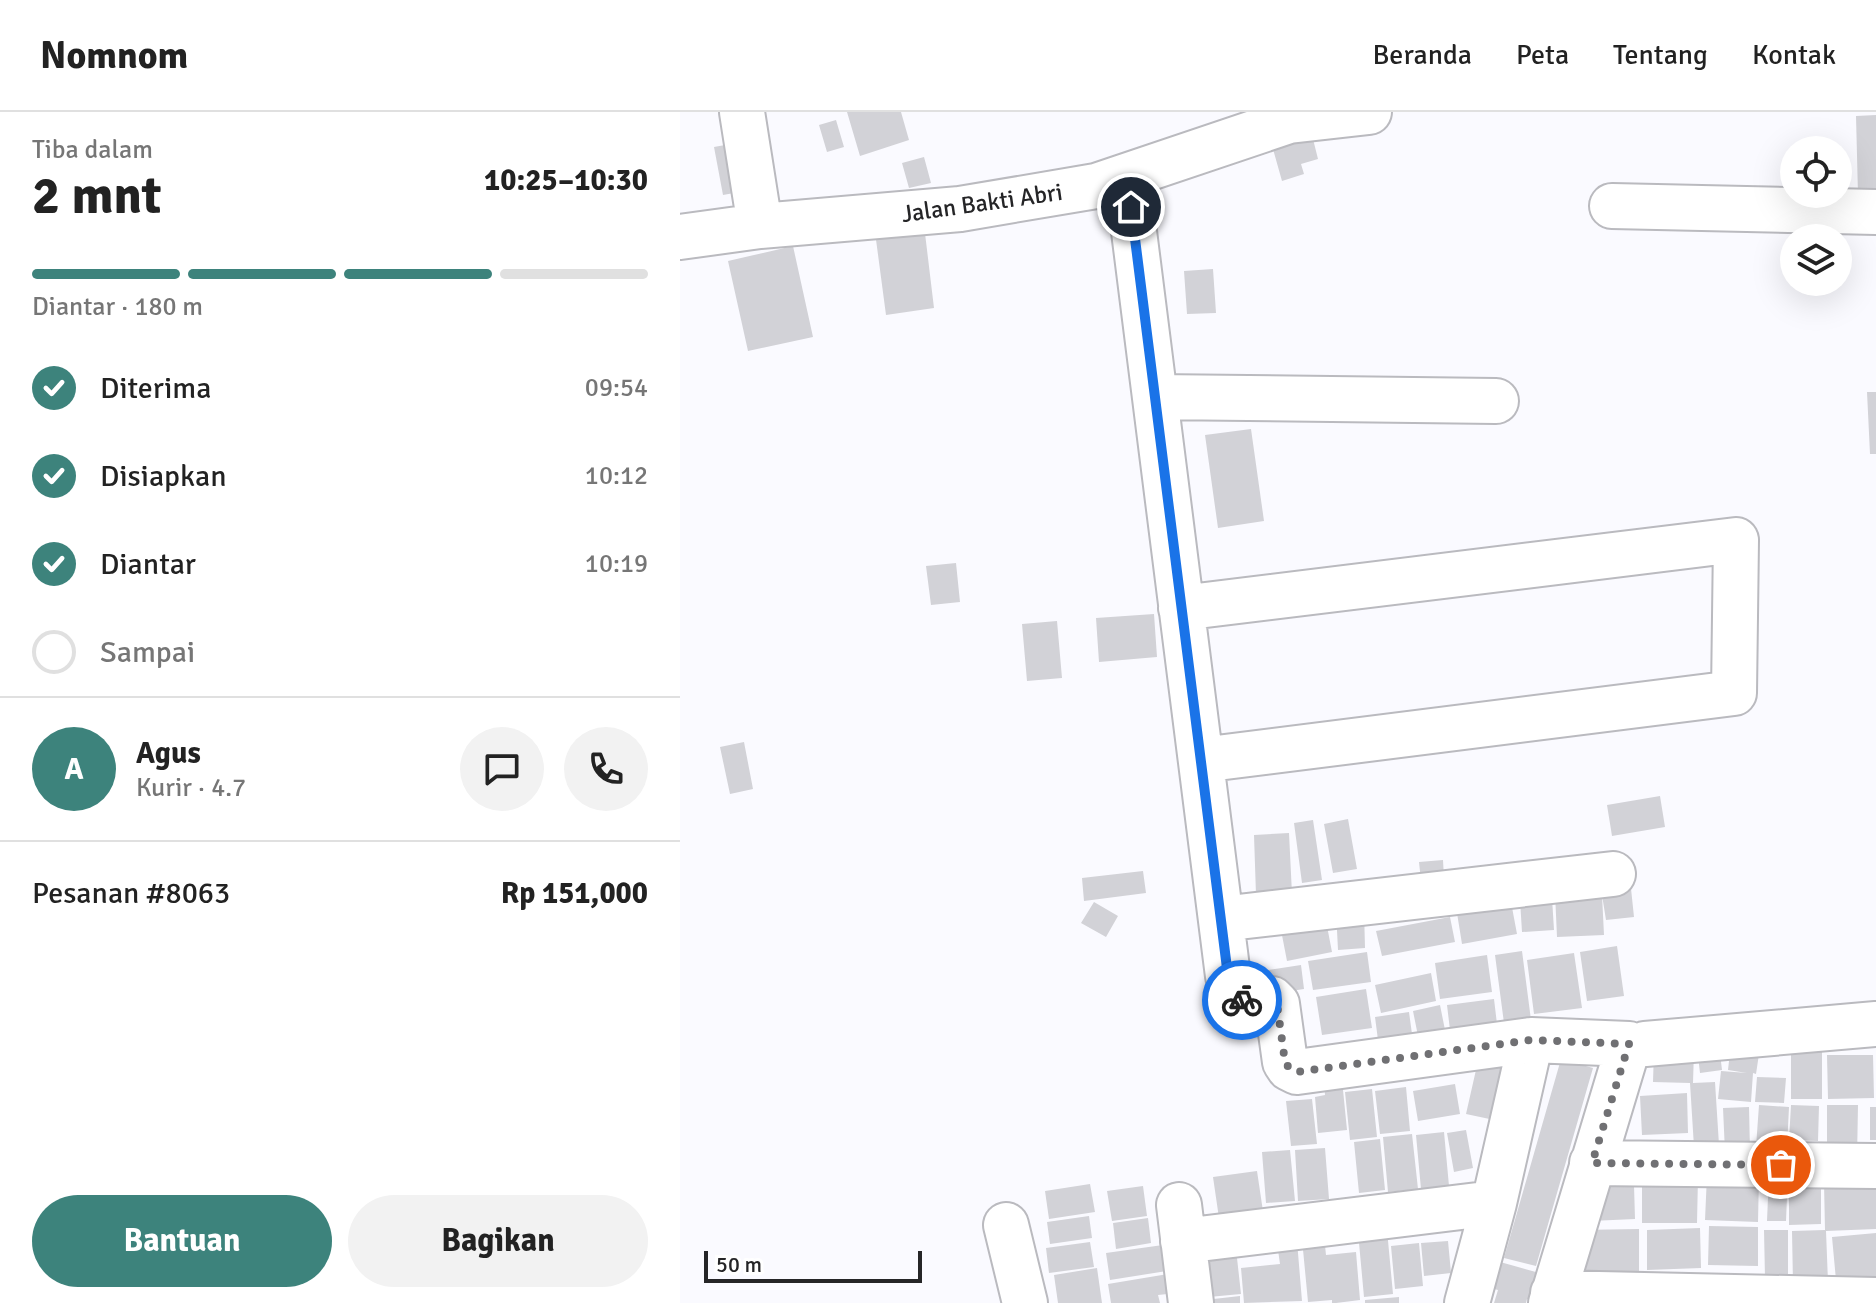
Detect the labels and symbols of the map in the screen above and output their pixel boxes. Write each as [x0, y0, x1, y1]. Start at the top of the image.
pin [1097, 173, 1165, 241]
street label: Jalan Bakti Abri [900, 177, 1064, 229]
courier [1202, 960, 1282, 1040]
pin [1747, 1131, 1815, 1199]
scale bar [704, 1247, 922, 1283]

